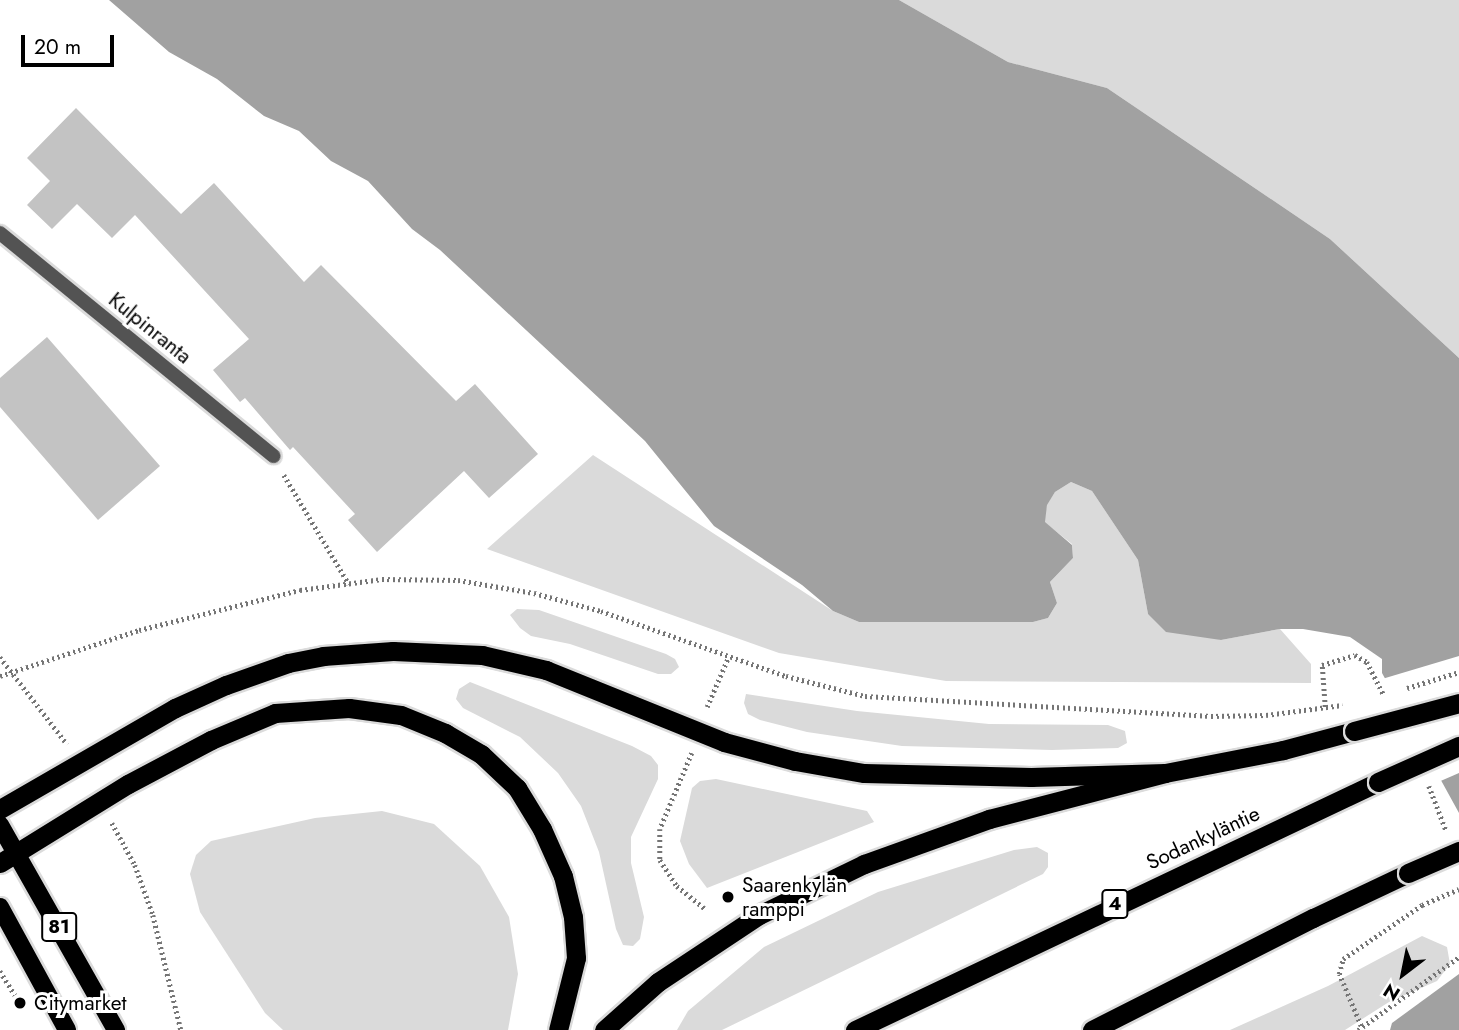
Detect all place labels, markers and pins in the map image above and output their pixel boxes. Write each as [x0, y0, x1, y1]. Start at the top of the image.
place label: Saarenkylän ramppi [742, 872, 847, 922]
marker: Saarenkylän ramppi [720, 889, 736, 905]
place label: Citymarket [34, 990, 127, 1016]
marker: Citymarket [12, 995, 28, 1011]

